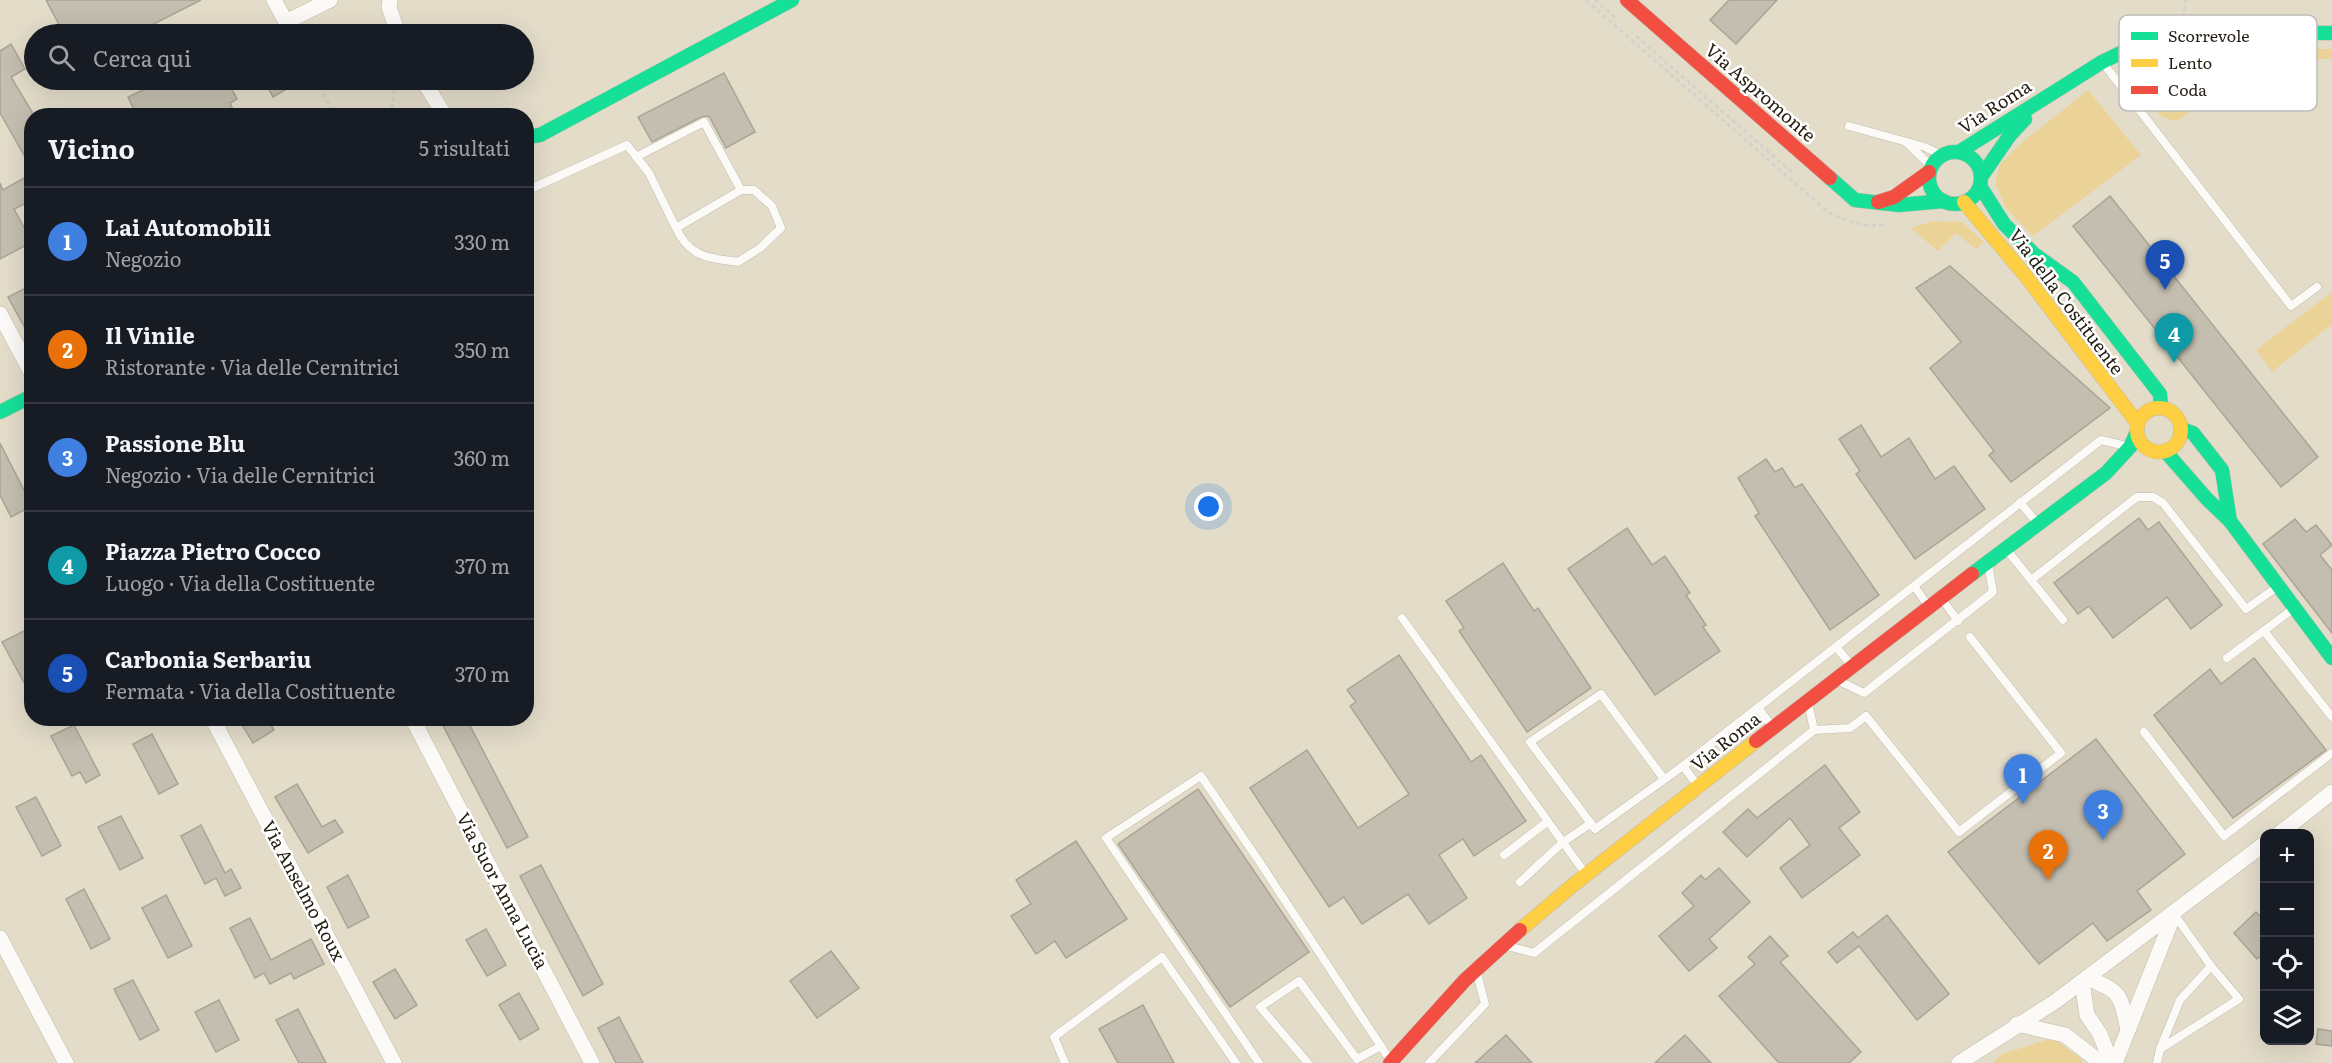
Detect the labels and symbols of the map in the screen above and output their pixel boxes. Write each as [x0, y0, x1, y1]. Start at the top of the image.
legend [2119, 15, 2317, 111]
text: Scorrevole [2168, 23, 2249, 47]
street label: Via Aspromonte [1700, 36, 1822, 148]
text: Lento [2168, 50, 2212, 74]
street label: Via Roma [1952, 72, 2036, 139]
text: Coda [2168, 77, 2207, 101]
street label: Via della Costituente [2003, 222, 2131, 380]
pin: 5 [2146, 240, 2184, 290]
pin: 4 [2154, 314, 2194, 363]
your location [1194, 492, 1223, 521]
street label: Via Roma [1684, 705, 1766, 777]
pin: 1 [2004, 754, 2042, 804]
pin: 3 [2084, 790, 2122, 840]
street label: Via Suor Anna Lucia [451, 807, 556, 974]
street label: Via Anselmo Roux [256, 815, 353, 966]
pin: 2 [2028, 830, 2068, 880]

